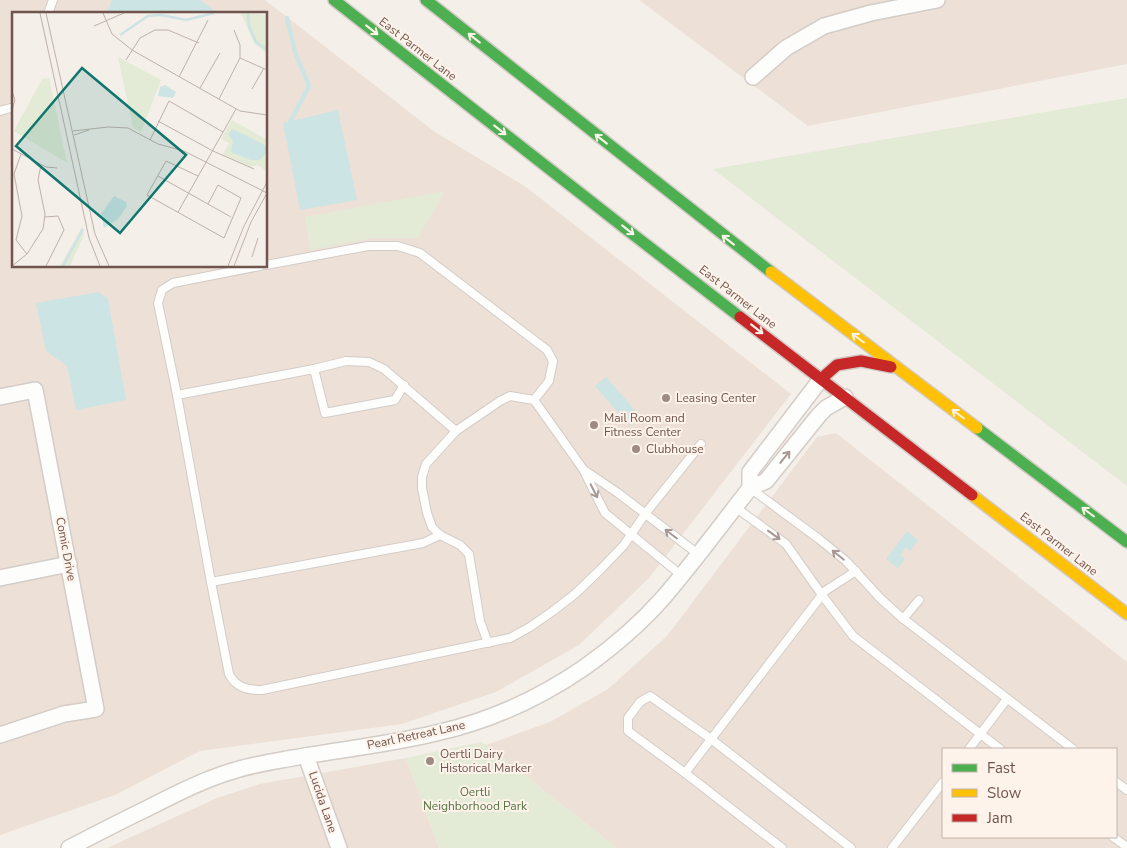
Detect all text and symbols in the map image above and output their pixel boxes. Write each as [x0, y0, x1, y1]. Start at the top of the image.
inset map [12, 12, 268, 268]
street label: East Parmer Lane [376, 14, 460, 84]
one-way arrow [365, 25, 379, 35]
one-way arrow [468, 32, 481, 43]
one-way arrow [493, 125, 506, 136]
one-way arrow [595, 133, 608, 144]
one-way arrow [621, 225, 634, 236]
one-way arrow [722, 234, 735, 245]
street label: East Parmer Lane [696, 262, 780, 332]
one-way arrow [750, 324, 763, 335]
one-way arrow [852, 333, 865, 344]
place label: Leasing Center [676, 390, 757, 406]
marker: Leasing Center [660, 392, 672, 404]
one-way arrow [952, 409, 965, 420]
place label: Mail Room and Fitness Center [604, 410, 685, 440]
marker: Mail Room and Fitness Center [588, 419, 600, 431]
place label: Clubhouse [646, 441, 704, 457]
marker: Clubhouse [630, 443, 642, 455]
one-way arrow [780, 451, 791, 464]
one-way arrow [590, 483, 599, 498]
one-way arrow [1082, 507, 1095, 518]
street label: East Parmer Lane [1017, 509, 1101, 579]
street label: Comic Drive [52, 516, 80, 582]
one-way arrow [664, 529, 678, 539]
one-way arrow [767, 530, 781, 540]
one-way arrow [832, 549, 845, 560]
street label: Pearl Retreat Lane [366, 717, 466, 753]
place label: Oertli Dairy Historical Marker [440, 746, 532, 776]
legend [942, 748, 1117, 838]
marker: Oertli Dairy Historical Marker [424, 755, 436, 767]
text: Fast [987, 758, 1016, 778]
street label: Lucida Lane [305, 769, 341, 835]
text: Slow [987, 783, 1022, 803]
park label: Oertli Neighborhood Park [423, 784, 528, 814]
text: Jam [986, 808, 1013, 828]

